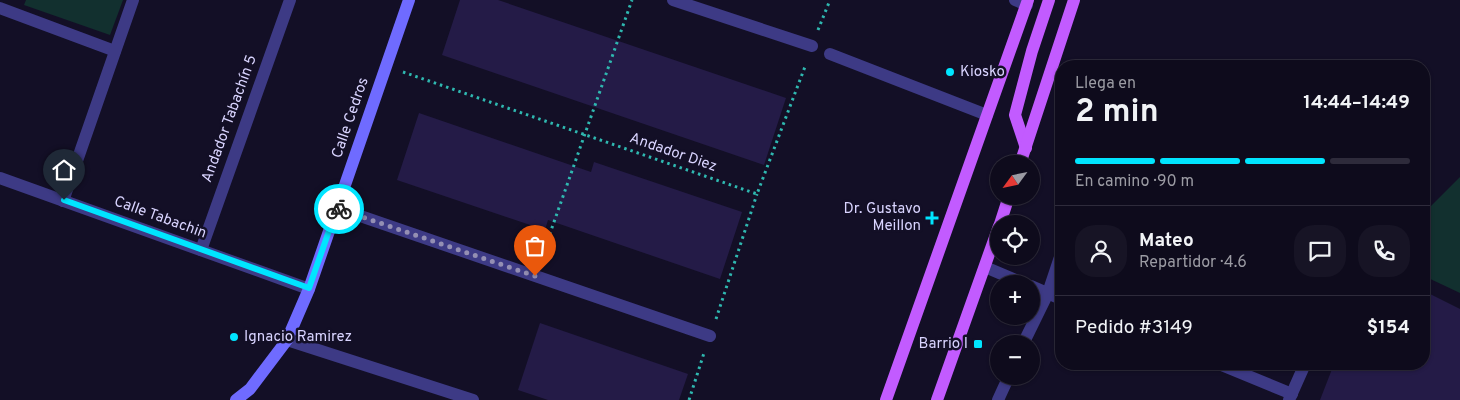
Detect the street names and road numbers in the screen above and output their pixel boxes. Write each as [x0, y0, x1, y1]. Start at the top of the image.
street label: Andador Tabachín 5 [198, 53, 262, 185]
street label: Calle Cedros [328, 75, 374, 161]
street label: Andador Diez [627, 129, 719, 177]
street label: Calle Tabachin [111, 192, 209, 244]

